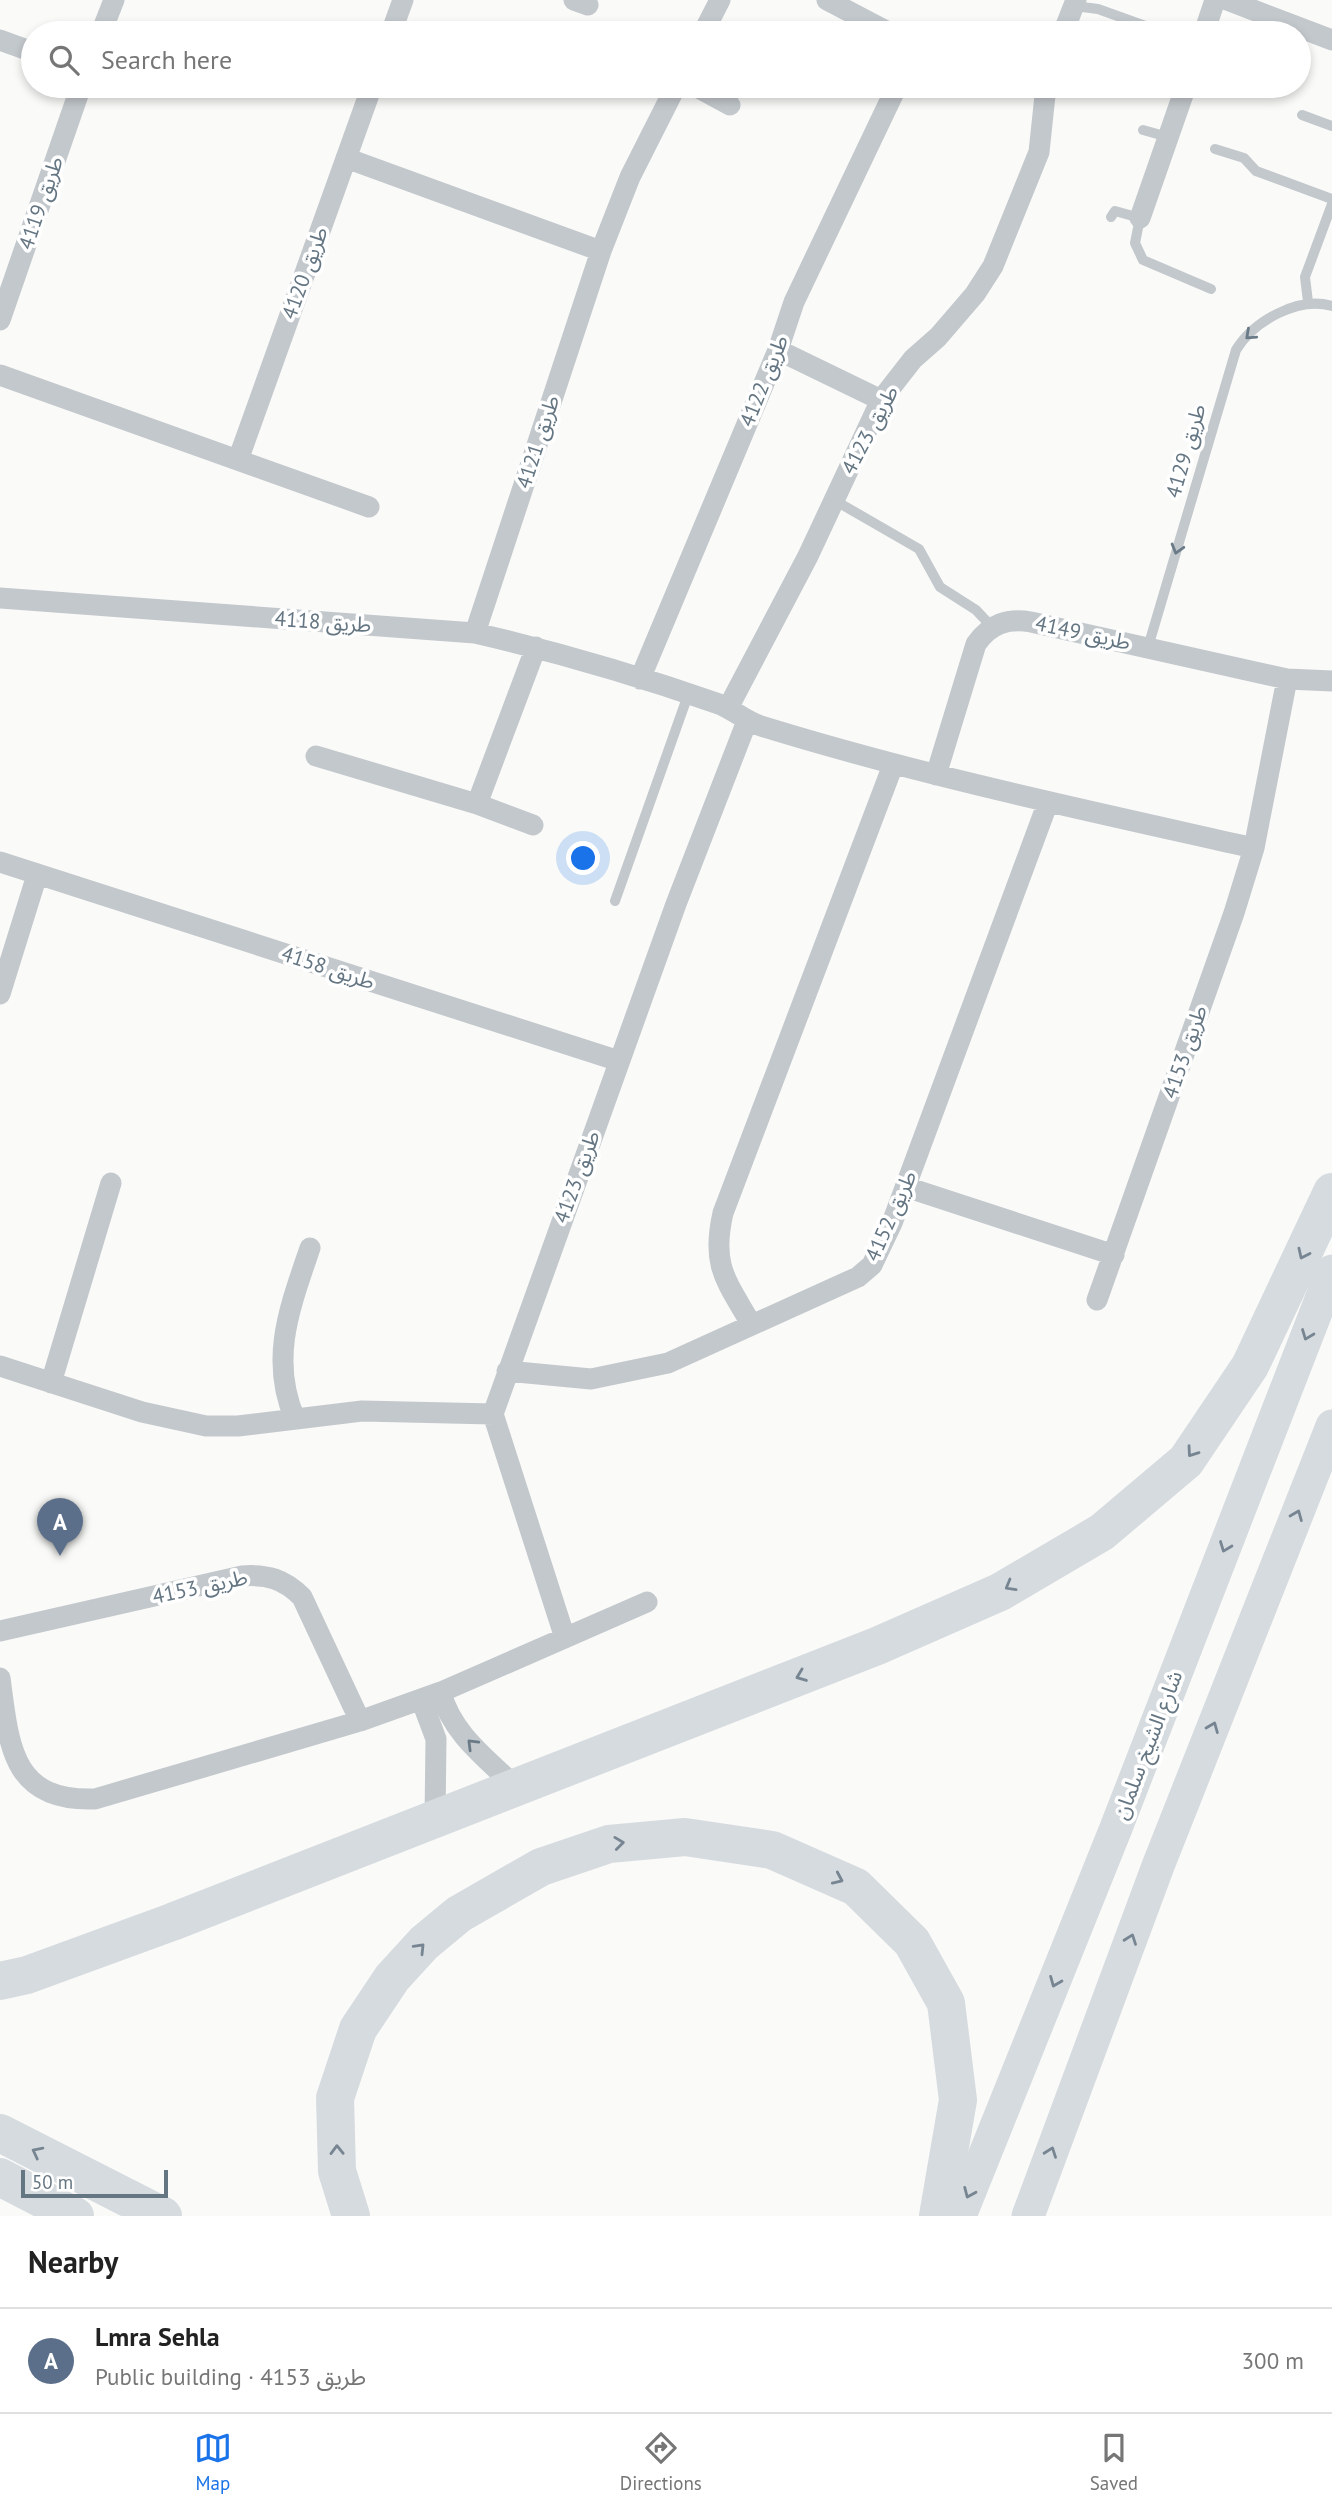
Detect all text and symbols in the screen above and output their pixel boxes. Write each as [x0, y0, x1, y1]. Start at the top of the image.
search box [21, 21, 1311, 98]
icon: search [45, 41, 83, 79]
text: Search here [101, 43, 232, 76]
street label: طريق 4119 [12, 153, 69, 253]
street label: طريق 4120 [275, 223, 334, 323]
one-way arrow [1245, 327, 1258, 339]
street label: طريق 4122 [733, 331, 794, 431]
street label: طريق 4123 [835, 381, 904, 479]
street label: طريق 4121 [510, 392, 565, 492]
street label: طريق 4129 [1159, 401, 1212, 501]
one-way arrow [1171, 542, 1186, 554]
street label: طريق 4118 [274, 605, 372, 638]
street label: طريق 4149 [1033, 609, 1133, 656]
your location [566, 841, 600, 875]
street label: طريق 4158 [278, 940, 378, 995]
street label: طريق 4153 [1156, 1002, 1213, 1102]
street label: طريق 4123 [547, 1127, 606, 1227]
street label: طريق 4152 [859, 1166, 923, 1265]
one-way arrow [1297, 1247, 1311, 1259]
one-way arrow [1302, 1328, 1316, 1340]
one-way arrow [1187, 1444, 1200, 1457]
pin: A [37, 1498, 83, 1556]
one-way arrow [1288, 1510, 1302, 1522]
one-way arrow [1219, 1541, 1233, 1553]
street label: طريق 4153 [150, 1563, 250, 1610]
one-way arrow [1005, 1578, 1018, 1591]
one-way arrow [796, 1667, 808, 1681]
street label: شارع الشيخ سلمان [1107, 1667, 1190, 1824]
one-way arrow [1204, 1721, 1218, 1733]
one-way arrow [467, 1739, 480, 1752]
one-way arrow [613, 1836, 624, 1851]
one-way arrow [831, 1871, 844, 1885]
one-way arrow [1122, 1933, 1136, 1945]
one-way arrow [412, 1943, 425, 1956]
one-way arrow [1049, 1976, 1063, 1988]
one-way arrow [329, 2144, 344, 2155]
one-way arrow [32, 2146, 44, 2160]
one-way arrow [1043, 2147, 1057, 2159]
scale bar [21, 2167, 168, 2199]
text: 50 m [32, 2170, 73, 2194]
one-way arrow [964, 2186, 978, 2198]
text: Nearby [28, 2242, 118, 2281]
text: Lmra Sehla [95, 2320, 220, 2353]
text: A [44, 2346, 58, 2375]
text: 300 m [1242, 2346, 1304, 2375]
text: Public building · طريق 4153 [95, 2362, 366, 2391]
tab: Map [194, 2429, 232, 2495]
tab: Directions [620, 2429, 702, 2495]
tab: Saved [1090, 2429, 1138, 2495]

